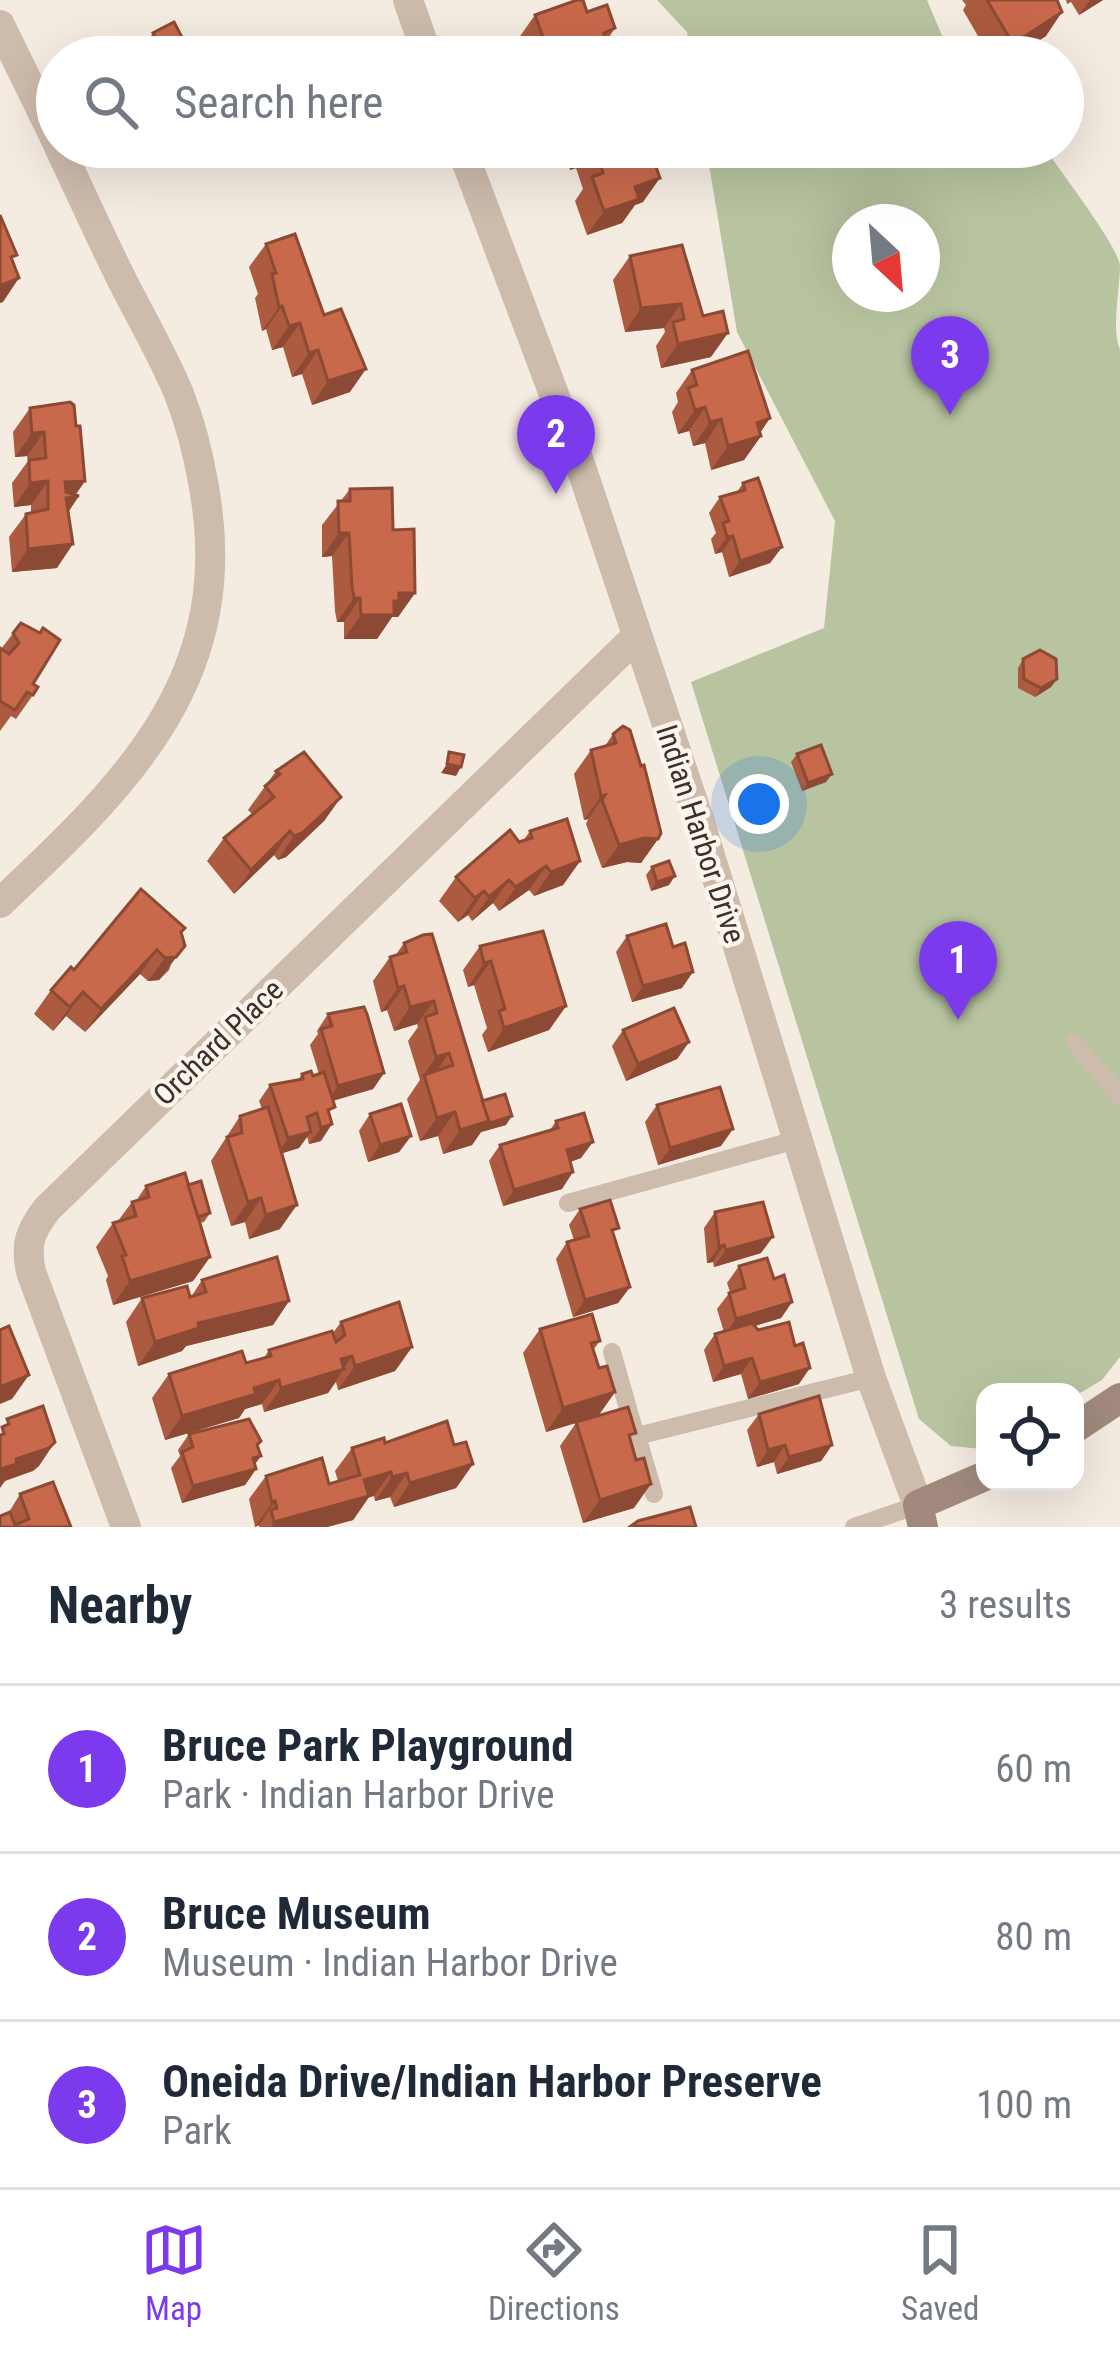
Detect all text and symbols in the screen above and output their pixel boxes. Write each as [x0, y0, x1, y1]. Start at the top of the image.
search box [36, 36, 1084, 168]
icon: search [78, 69, 144, 135]
text: Search here [174, 76, 383, 129]
north arrow [832, 204, 940, 312]
pin: 3 [911, 316, 989, 415]
pin: 2 [517, 395, 595, 494]
street label: Indian Harbor Drive [649, 720, 753, 948]
your location [729, 774, 789, 834]
pin: 1 [919, 921, 997, 1020]
street label: Orchard Place [146, 972, 290, 1112]
map controls [976, 1383, 1084, 1491]
button: locate [976, 1383, 1084, 1491]
text: Nearby [48, 1576, 192, 1635]
text: 3 results [939, 1582, 1072, 1628]
text: Bruce Park Playground [162, 1719, 573, 1772]
text: 1 [77, 1746, 97, 1792]
text: 60 m [995, 1746, 1072, 1792]
text: Park · Indian Harbor Drive [162, 1772, 555, 1818]
text: Bruce Museum [162, 1887, 431, 1940]
text: 2 [77, 1914, 97, 1960]
text: 80 m [995, 1914, 1072, 1960]
text: Museum · Indian Harbor Drive [162, 1940, 618, 1986]
text: Oneida Drive/Indian Harbor Preserve [162, 2055, 822, 2108]
text: 3 [77, 2082, 97, 2128]
text: 100 m [976, 2082, 1072, 2128]
text: Park [162, 2108, 232, 2154]
tab: Map [141, 2217, 207, 2328]
tab: Directions [488, 2217, 620, 2328]
tab: Saved [901, 2217, 979, 2328]

